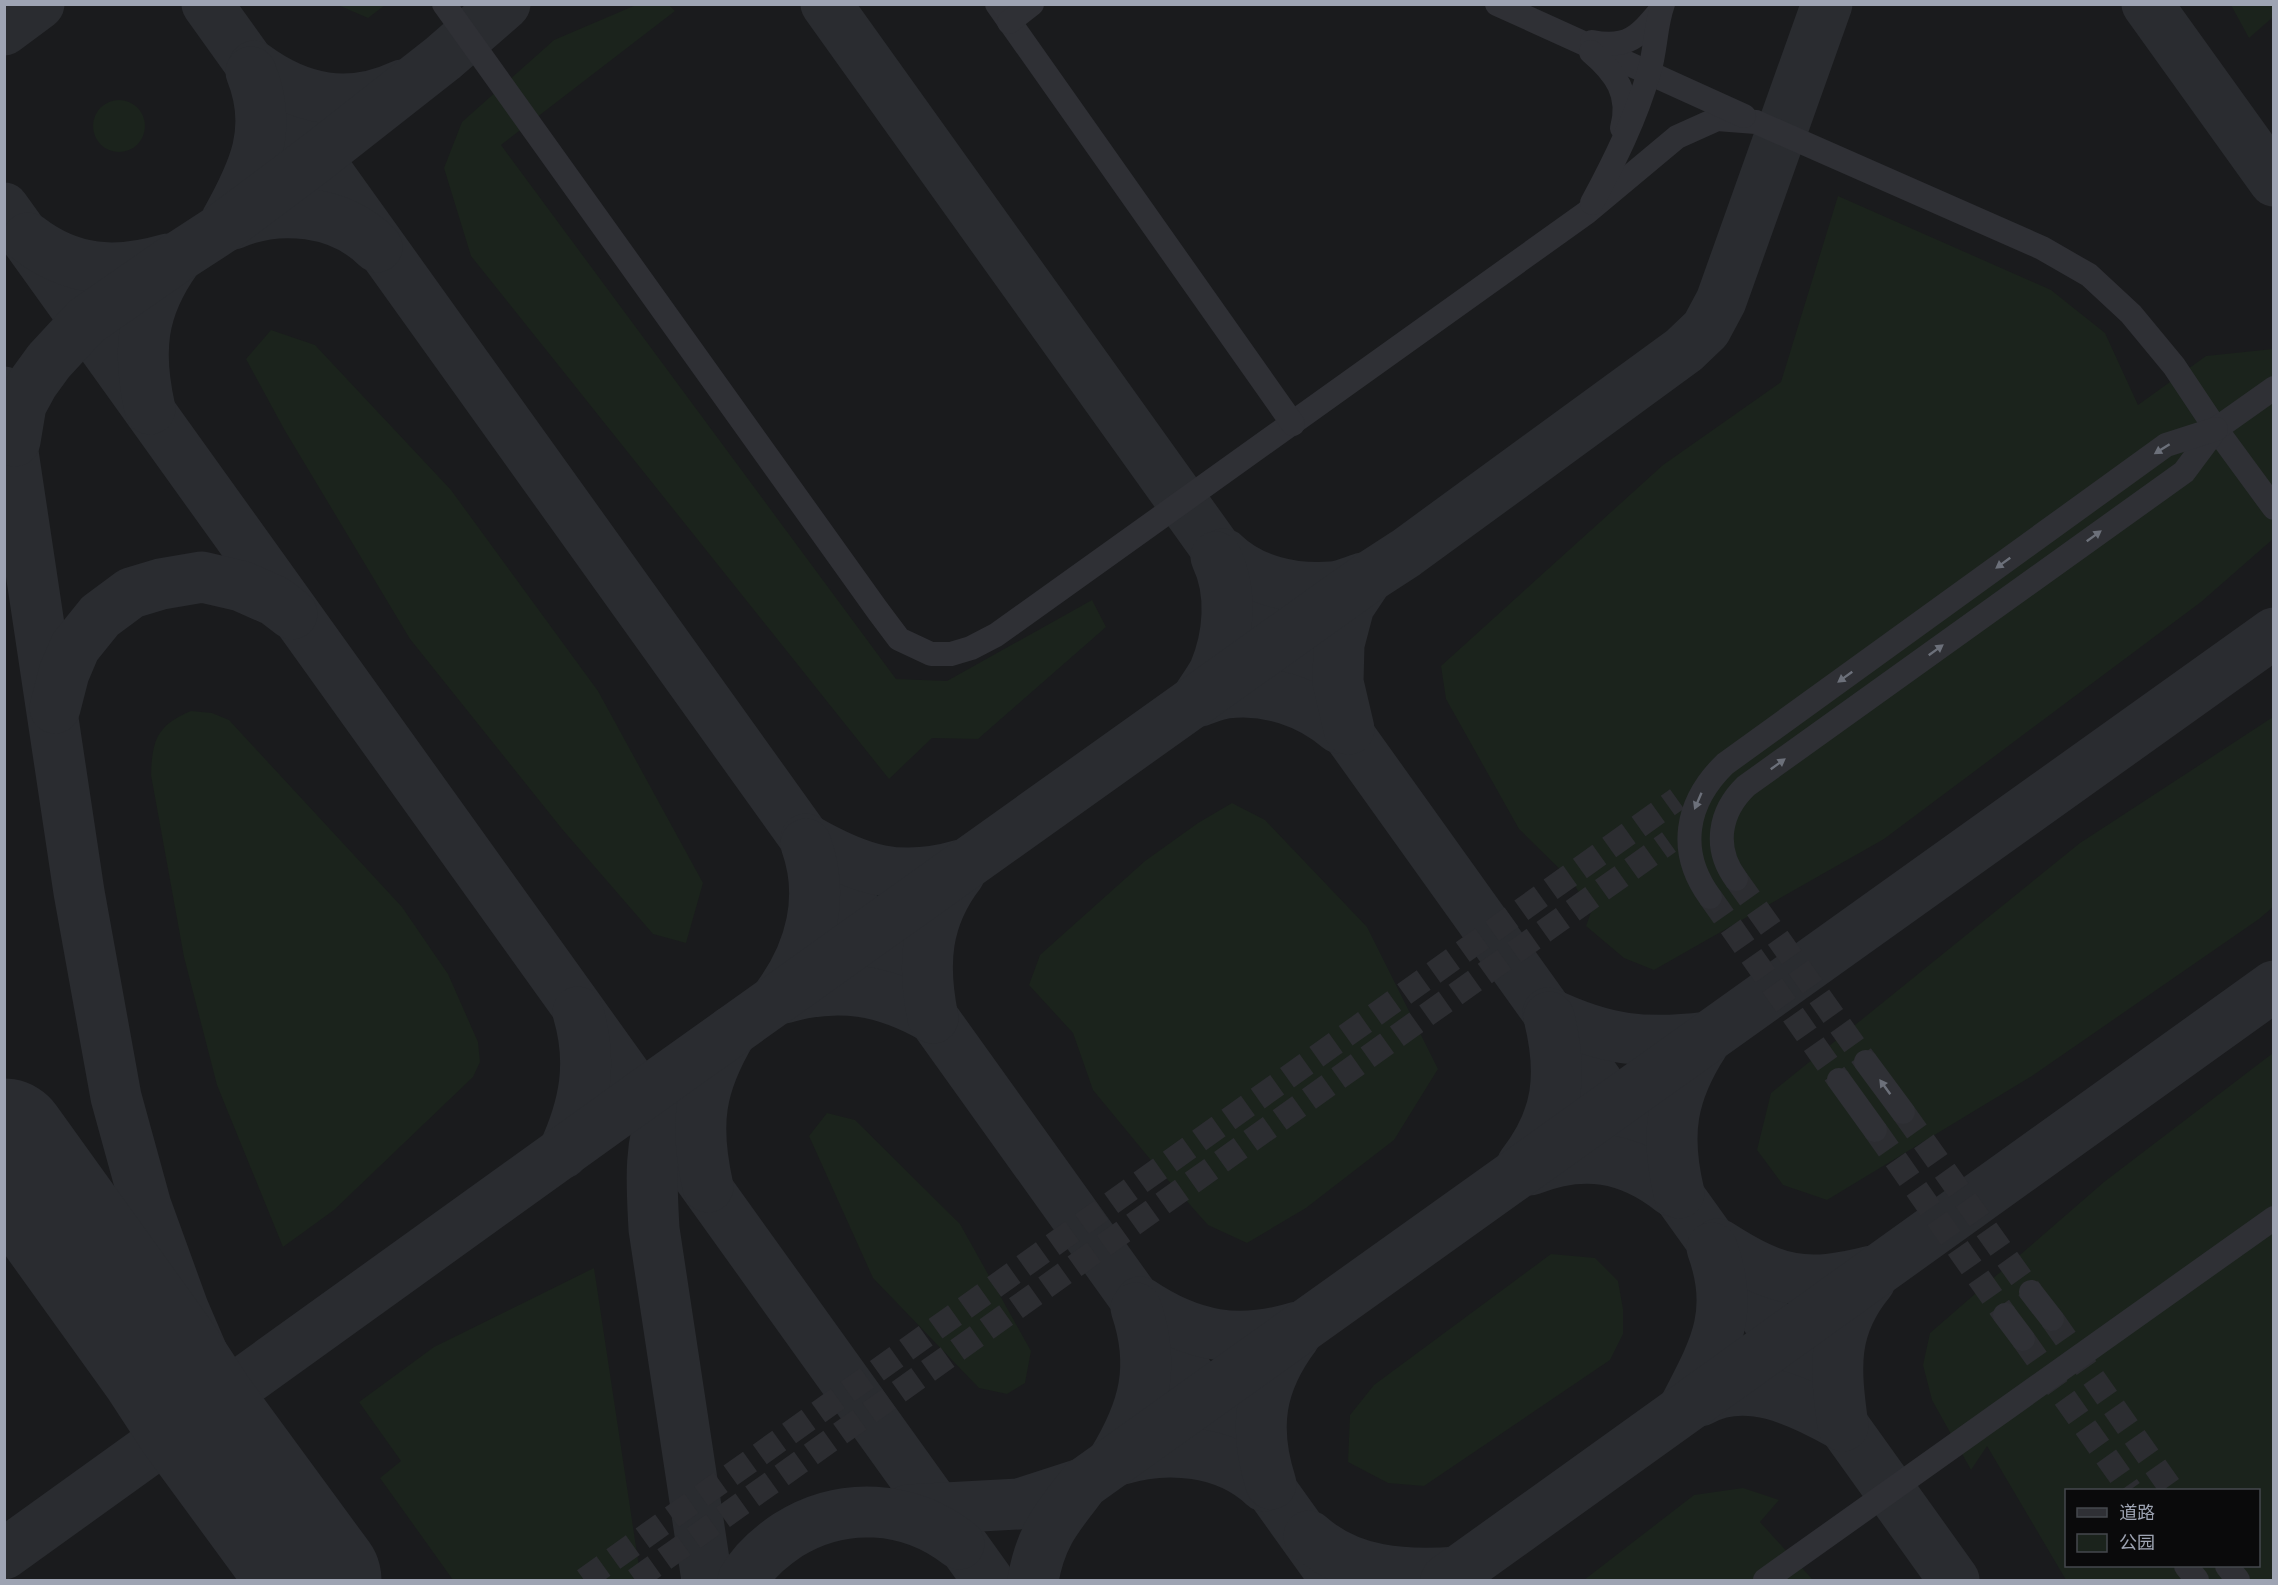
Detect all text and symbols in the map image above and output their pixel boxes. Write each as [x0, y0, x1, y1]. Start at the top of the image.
one-way arrow [2154, 444, 2170, 455]
one-way arrow [2086, 530, 2102, 542]
one-way arrow [1996, 557, 2012, 569]
one-way arrow [1927, 644, 1943, 656]
one-way arrow [1838, 671, 1854, 683]
one-way arrow [1769, 758, 1785, 770]
one-way arrow [1693, 793, 1703, 811]
one-way arrow [1879, 1080, 1891, 1095]
legend [2065, 1489, 2260, 1567]
text: 道路 [2119, 1500, 2155, 1525]
text: 公园 [2119, 1530, 2155, 1555]

